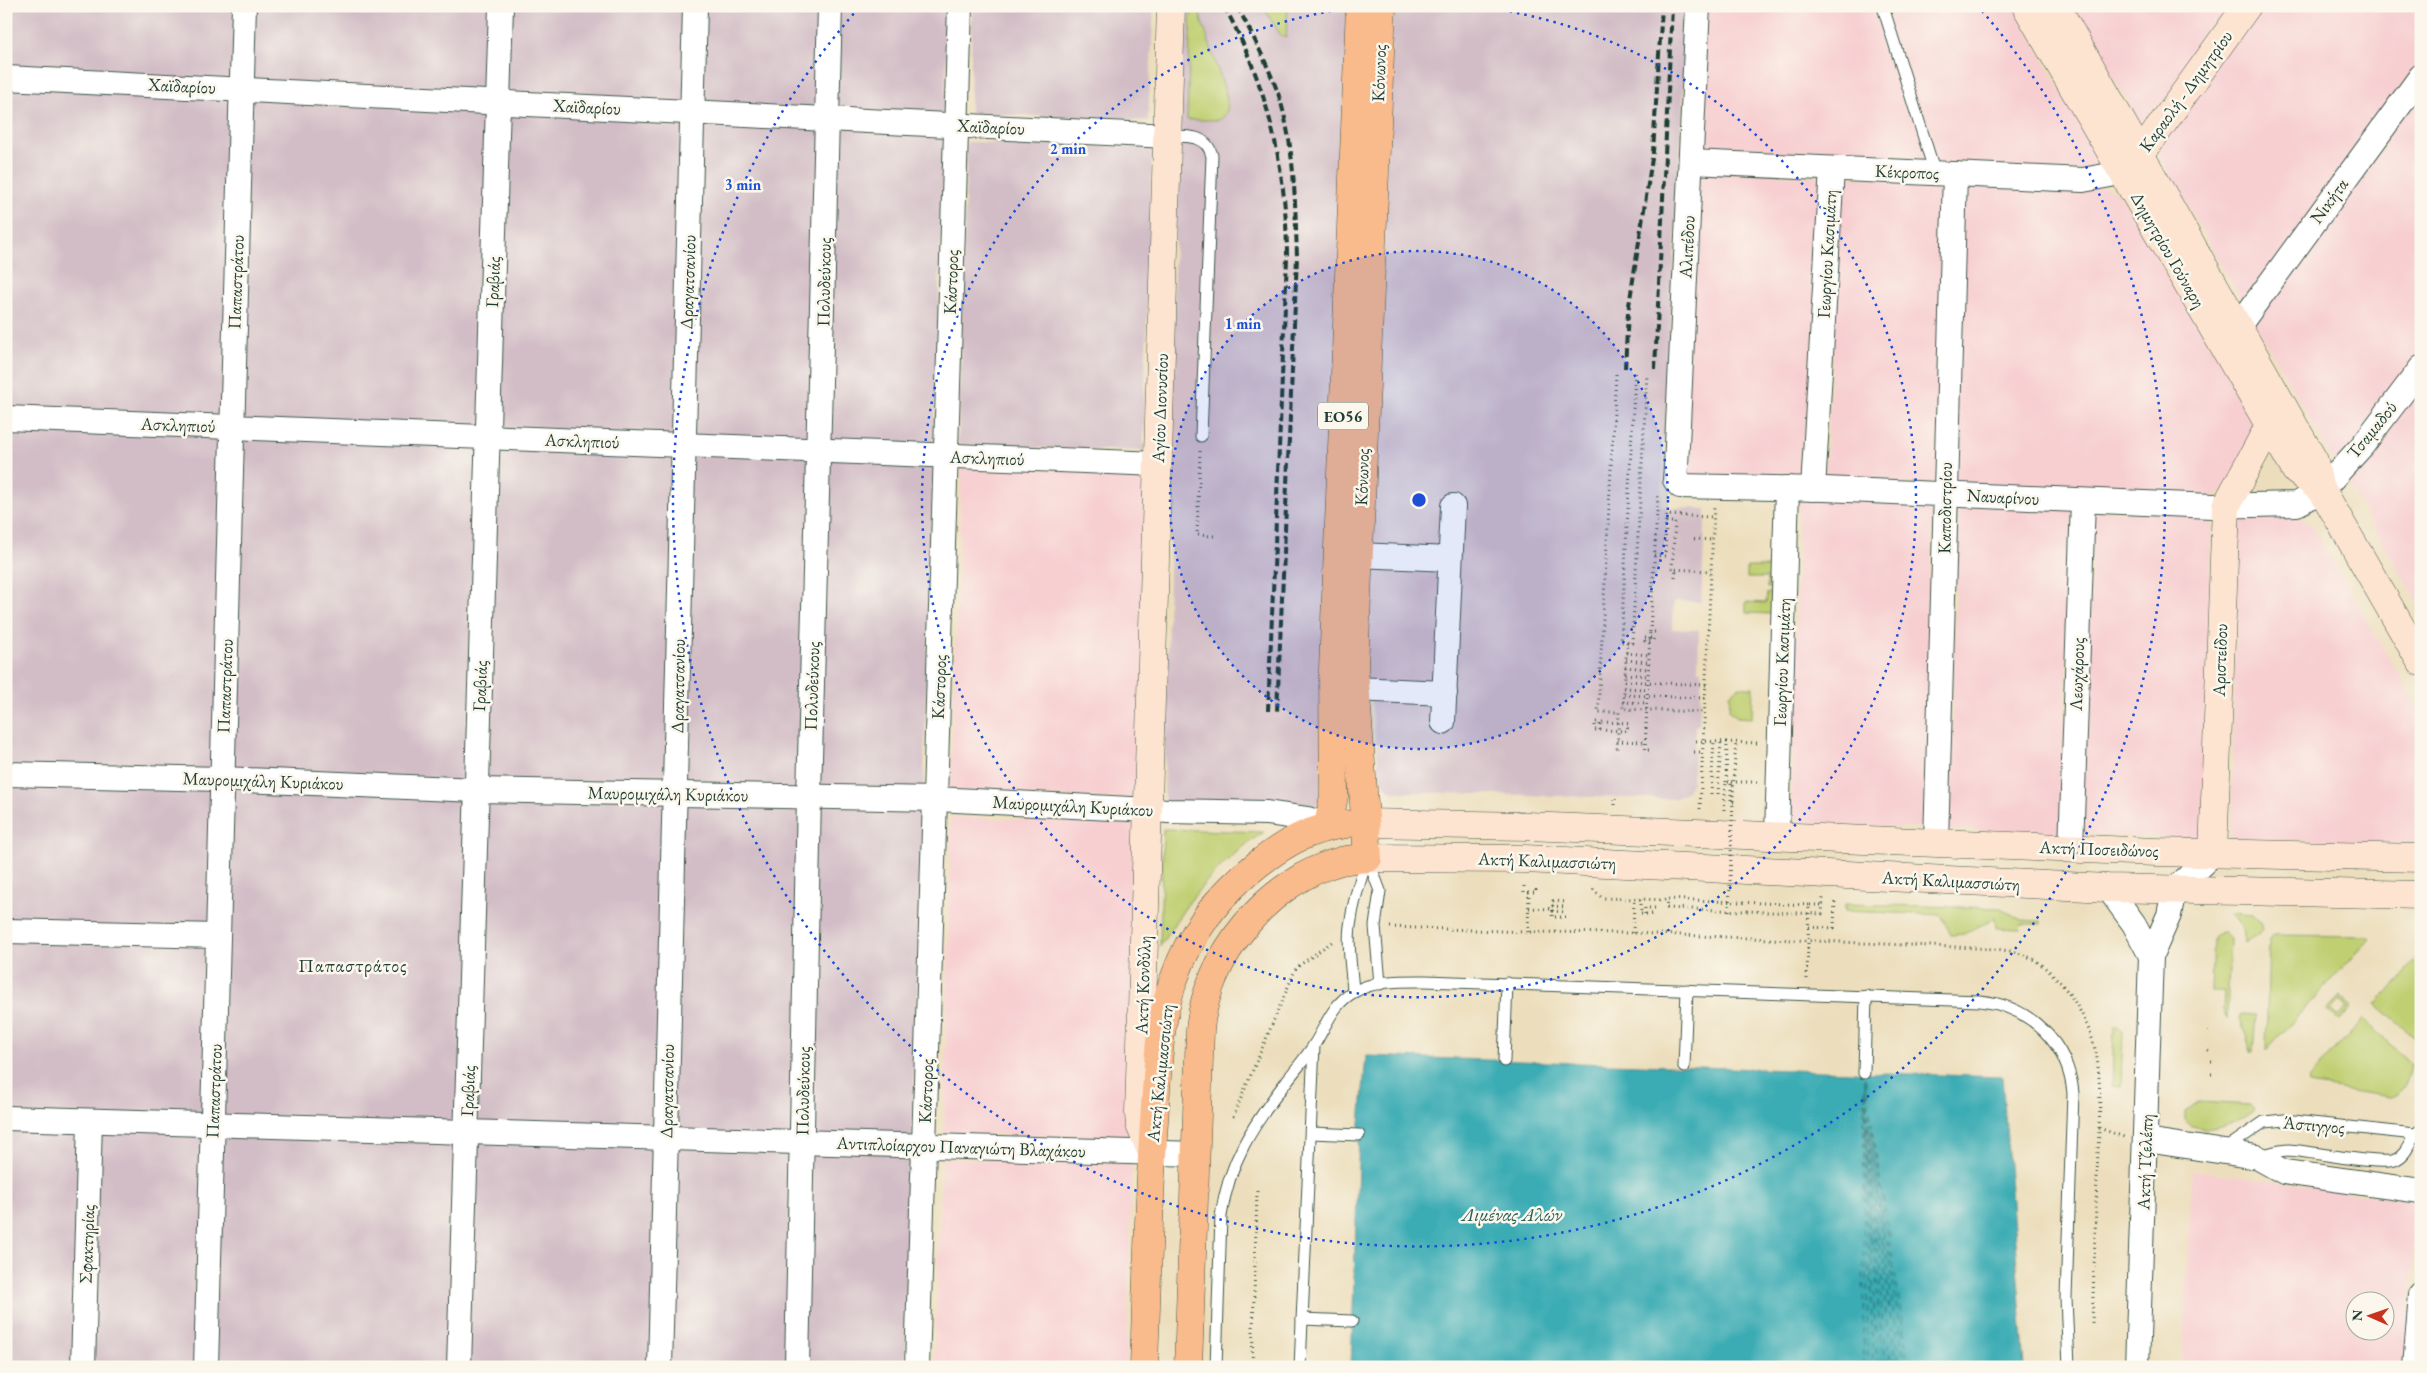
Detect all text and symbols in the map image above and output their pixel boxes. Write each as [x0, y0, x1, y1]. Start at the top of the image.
street label: Καραολή - Δημητρίου [2134, 25, 2238, 156]
street label: Κόνωνος [1366, 44, 1391, 102]
street label: Χαϊδαρίου [147, 72, 216, 99]
street label: Χαϊδαρίου [552, 93, 621, 120]
street label: Χαϊδαρίου [956, 113, 1025, 140]
text: 2 min [1050, 139, 1087, 158]
street label: Κέκροπος [1874, 159, 1940, 184]
street label: Νικήτα [2304, 173, 2353, 228]
text: 3 min [725, 175, 762, 194]
street label: Δημητρίου Γούναρη [2126, 188, 2211, 312]
street label: Γεωργίου Κασιμάτη [1812, 189, 1841, 319]
street label: Αλιπέδου [1673, 215, 1700, 280]
street label: Παπαστράτου [222, 234, 249, 330]
street label: Δραγατσανίου [674, 234, 701, 330]
street label: Πολυδεύκους [811, 237, 836, 327]
street label: Κάστορος [938, 249, 963, 315]
street label: Γραβιάς [480, 256, 505, 308]
text: 1 min [1225, 314, 1262, 333]
street label: Αγίου Διονυσίου [1146, 353, 1173, 464]
street label: Τσαμαδού [2341, 396, 2402, 463]
road number: ΕΟ56 [1318, 402, 1368, 430]
street label: Ασκληπιού [139, 412, 216, 437]
street label: Ασκληπιού [543, 428, 620, 453]
street label: Ασκληπιού [948, 445, 1025, 470]
street label: Κόνωνος [1349, 448, 1374, 506]
street label: Καποδιστρίου [1932, 462, 1957, 554]
street label: Ναυαρίνου [1966, 483, 2040, 510]
centre of rings [1410, 491, 1428, 509]
street label: Γεωργίου Κασιμάτη [1768, 597, 1795, 727]
street label: Αριστείδου [2207, 623, 2232, 698]
street label: Λεωχάρους [2064, 637, 2089, 712]
street label: Παπαστράτου [211, 638, 238, 734]
street label: Δραγατσανίου [665, 639, 690, 733]
street label: Πολυδεύκους [798, 641, 825, 731]
street label: Κάστορος [926, 654, 951, 720]
street label: Γραβιάς [467, 660, 492, 712]
street label: Μαυρομιχάλη Κυριάκου [182, 766, 344, 795]
street label: Μαυρομιχάλη Κυριάκου [587, 781, 749, 806]
street label: Μαυρομιχάλη Κυριάκου [992, 790, 1154, 821]
street label: Ακτή Ποσειδώνος [2038, 835, 2159, 862]
street label: Ακτή Καλιμασσιώτη [1476, 847, 1617, 874]
street label: Ακτή Καλιμασσιώτη [1880, 865, 2021, 896]
street label: Ακτή Κονδύλη [1129, 935, 1156, 1036]
district label: Παπαστράτος [298, 953, 408, 978]
street label: Ακτή Καλιμασσιώτη [1141, 1003, 1178, 1144]
street label: Παπαστράτου [200, 1043, 227, 1139]
street label: Δραγατσανίου [654, 1044, 679, 1138]
street label: Πολυδεύκους [790, 1046, 815, 1136]
street label: Κάστορος [913, 1058, 938, 1124]
street label: Γραβιάς [455, 1065, 480, 1117]
street label: Άστιγγος [2281, 1110, 2346, 1139]
street label: Ακτή Τζελέπη [2131, 1113, 2158, 1211]
street label: Αντιπλοίαρχου Παναγιώτη Βλαχάκου [835, 1131, 1086, 1162]
water label: Λιμένας Αλών [1460, 1202, 1563, 1227]
street label: Σφακτηρίας [74, 1204, 99, 1284]
north arrow [2344, 1290, 2394, 1340]
text: N [2348, 1309, 2366, 1322]

